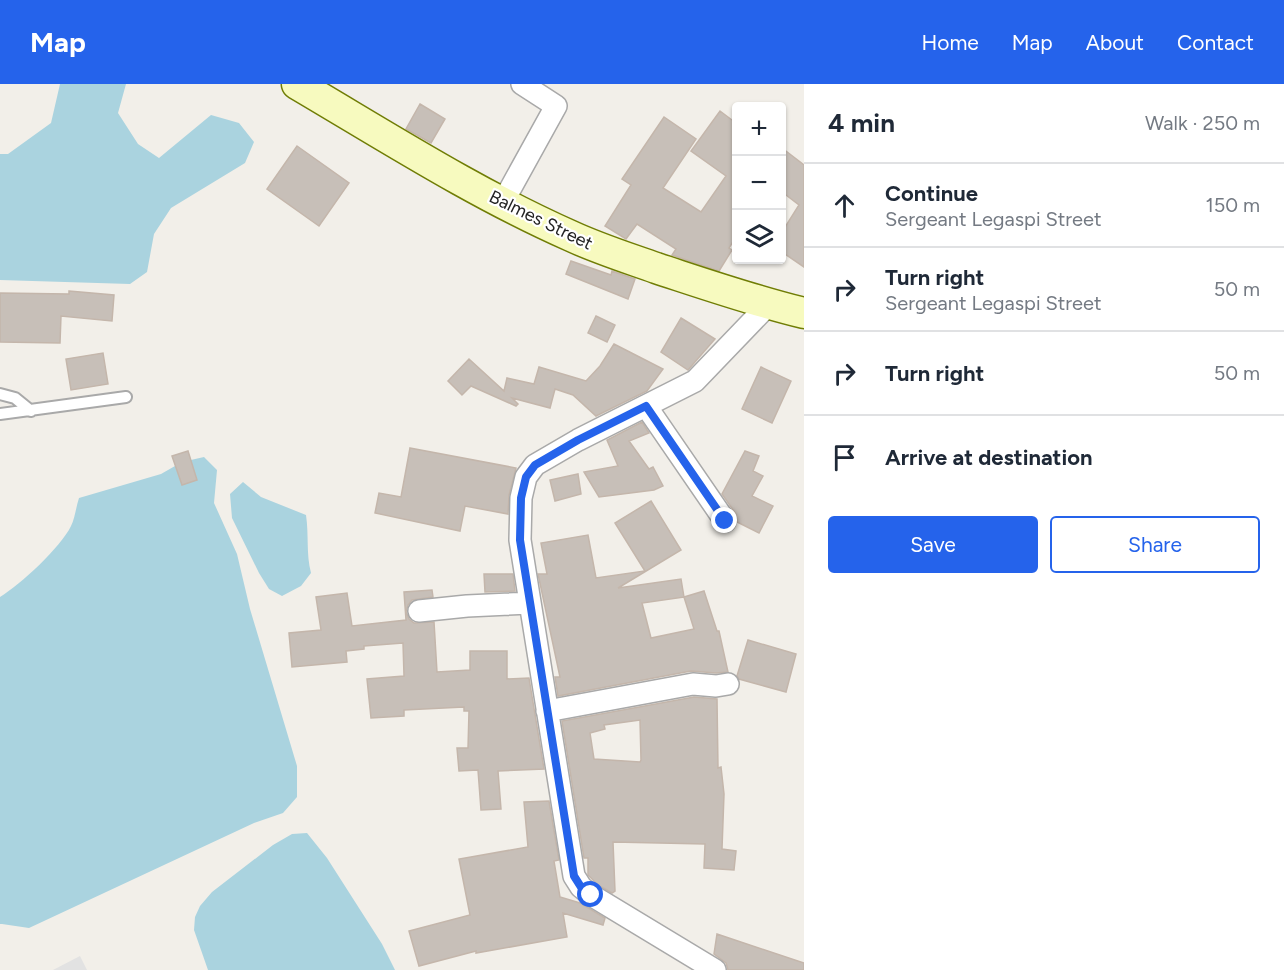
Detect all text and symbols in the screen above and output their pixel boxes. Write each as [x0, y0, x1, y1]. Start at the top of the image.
text: Map [30, 25, 86, 59]
text: Home [922, 30, 979, 55]
text: Map [1012, 30, 1053, 55]
text: About [1086, 30, 1144, 55]
text: Contact [1177, 30, 1254, 55]
map controls [732, 102, 786, 264]
button: + [732, 102, 786, 156]
text: 4 min [828, 107, 895, 139]
text: Walk · 250 m [1145, 111, 1260, 135]
button: − [732, 156, 786, 210]
text: Continue [885, 180, 978, 207]
street label: Balmes Street [486, 185, 597, 255]
icon: ahead [828, 189, 861, 222]
text: 150 m [1205, 193, 1260, 217]
text: Sergeant Legaspi Street [885, 207, 1101, 231]
button: layers [732, 210, 786, 264]
text: Turn right [885, 264, 984, 291]
icon: right [828, 273, 861, 306]
text: 50 m [1214, 277, 1260, 301]
text: Sergeant Legaspi Street [885, 291, 1101, 315]
icon: right [828, 357, 861, 390]
text: Turn right [885, 360, 984, 387]
text: 50 m [1214, 361, 1260, 385]
icon: arrive [828, 441, 861, 474]
text: Arrive at destination [885, 444, 1093, 471]
route end [711, 507, 737, 533]
button: Save [828, 516, 1038, 573]
button: Share [1050, 516, 1260, 573]
route start [577, 881, 603, 907]

